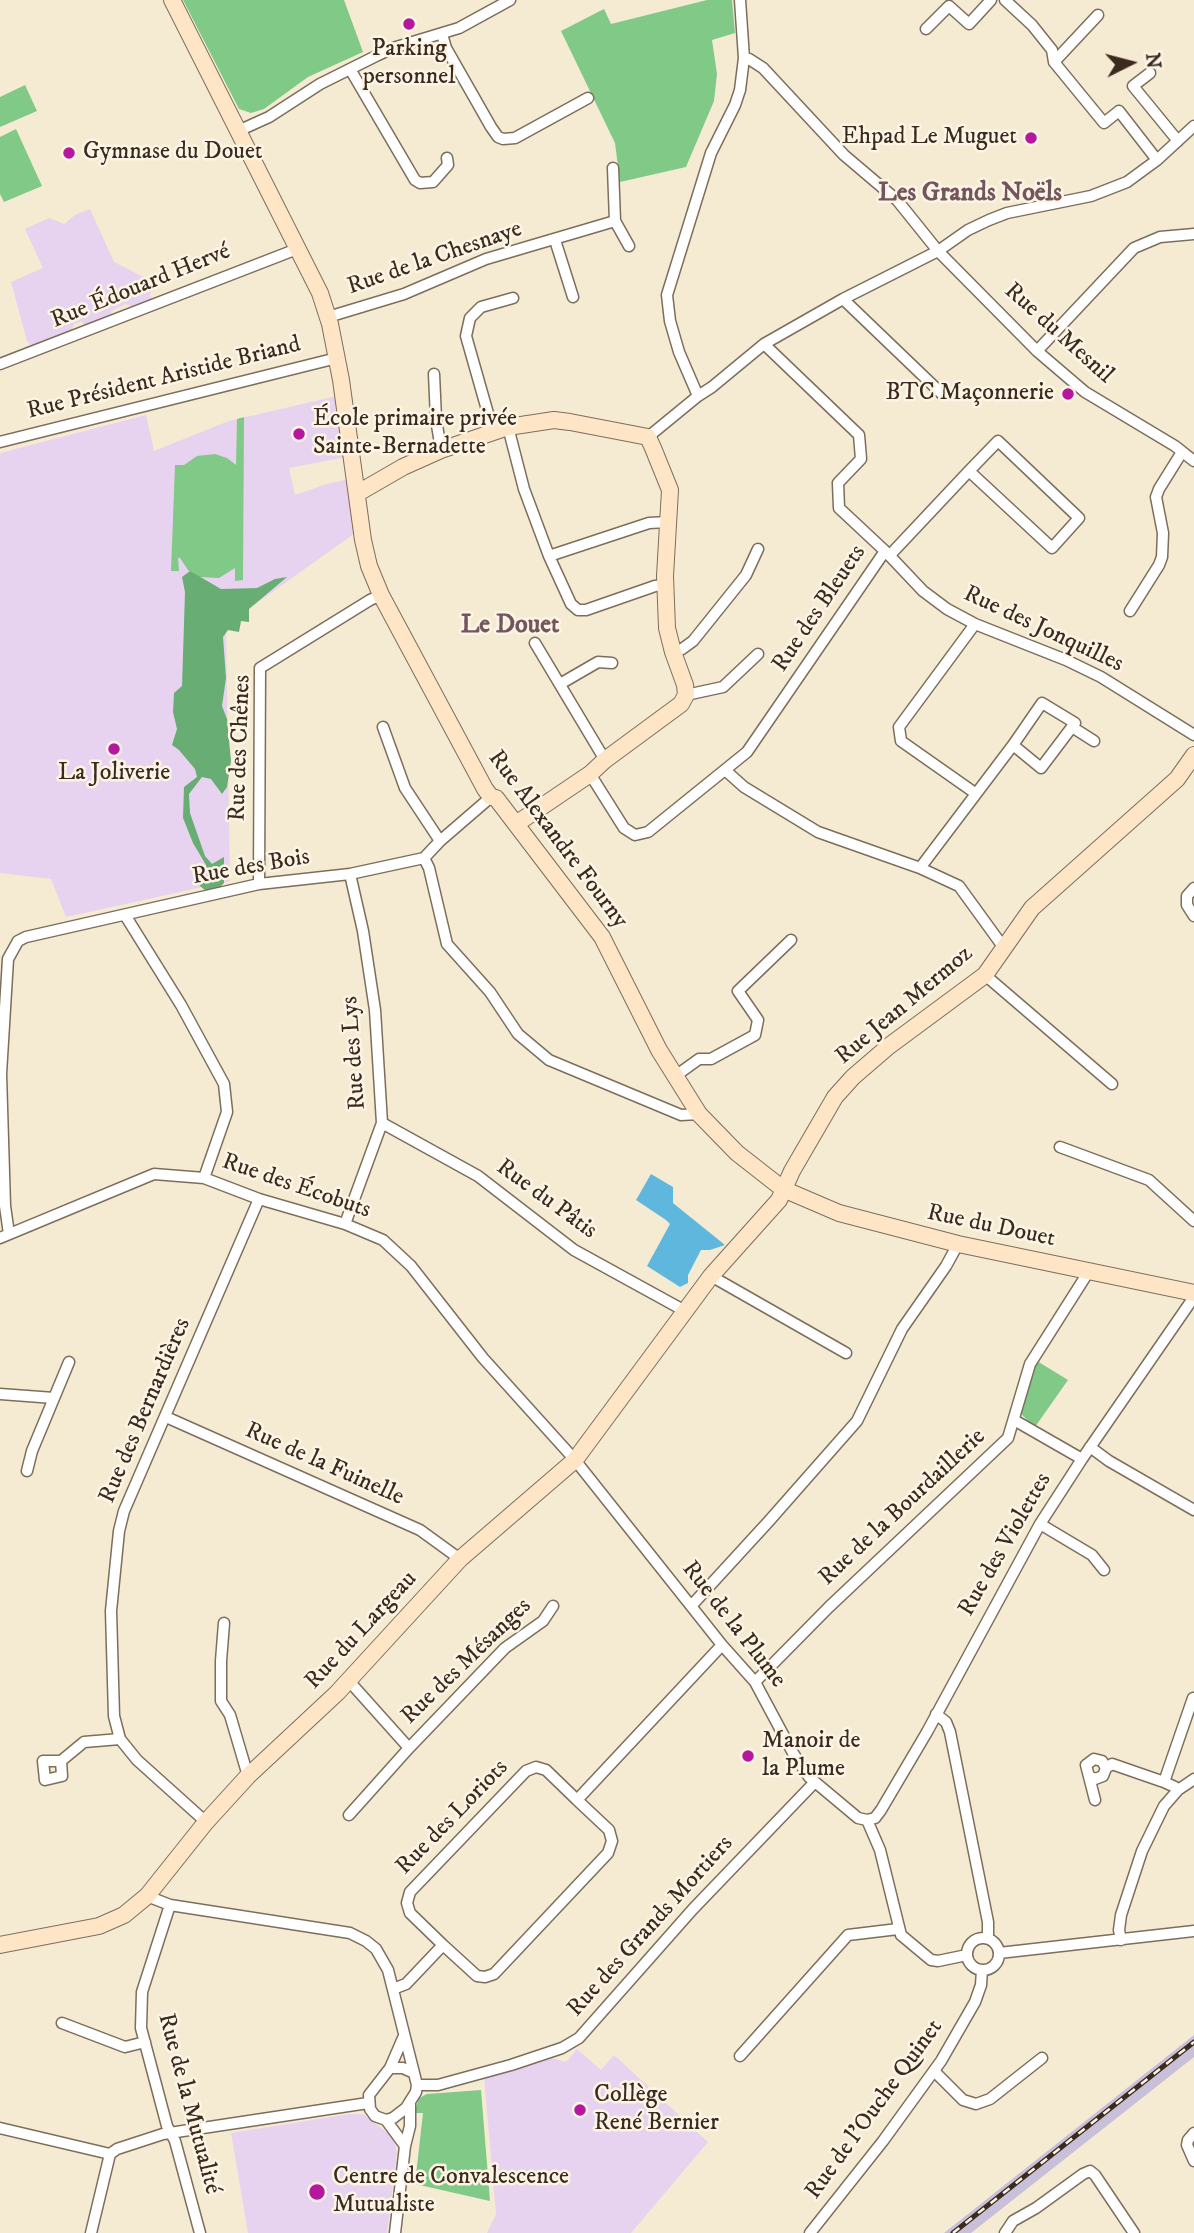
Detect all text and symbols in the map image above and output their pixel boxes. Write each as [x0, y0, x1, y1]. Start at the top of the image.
marker: Parking personnel [401, 16, 417, 32]
north arrow [1096, 28, 1166, 98]
place label: Parking personnel [363, 36, 455, 92]
text: N [1140, 52, 1165, 70]
place label: Ehpad Le Muguet [842, 124, 1017, 152]
marker: Ehpad Le Muguet [1023, 130, 1039, 146]
place label: Gymnase du Douet [83, 139, 263, 167]
marker: Gymnase du Douet [61, 145, 77, 161]
district label: Les Grands Noëls [878, 179, 1062, 211]
street label: Rue de la Chesnaye [344, 216, 526, 302]
street label: Rue Édouard Hervé [47, 238, 235, 336]
street label: Rue du Mesnil [998, 278, 1118, 390]
street label: Rue Président Aristide Briand [24, 331, 304, 427]
place label: BTC Maçonnerie [885, 380, 1054, 408]
marker: BTC Maçonnerie [1060, 386, 1076, 402]
place label: École primaire privée Sainte-Bernadette [313, 406, 517, 462]
marker: École primaire privée Sainte-Bernadette [291, 426, 307, 442]
street label: Rue des Bleuets [767, 540, 873, 678]
street label: Rue des Jonquilles [959, 580, 1127, 680]
district label: Le Douet [461, 611, 559, 643]
street label: Rue des Chênes [224, 674, 258, 822]
marker: La Joliverie [106, 741, 122, 757]
street label: Rue Alexandre Fourny [481, 745, 633, 935]
place label: La Joliverie [58, 760, 170, 788]
street label: Rue des Bois [190, 844, 312, 892]
street label: Rue Jean Mermoz [831, 940, 979, 1072]
street label: Rue des Lys [337, 995, 373, 1111]
street label: Rue des Écobuts [218, 1148, 374, 1226]
street label: Rue du Pâtis [490, 1154, 602, 1246]
street label: Rue du Douet [924, 1199, 1058, 1255]
street label: Rue des Bernardières [94, 1314, 198, 1508]
street label: Rue de la Fuinelle [240, 1417, 408, 1513]
street label: Rue de la Bourdaillerie [814, 1423, 992, 1593]
street label: Rue des Violettes [953, 1468, 1059, 1622]
street label: Rue de la Plume [675, 1556, 791, 1694]
street label: Rue du Largeau [300, 1566, 424, 1696]
street label: Rue des Mésanges [396, 1593, 538, 1731]
place label: Manoir de la Plume [762, 1728, 860, 1784]
marker: Manoir de la Plume [740, 1748, 756, 1764]
street label: Rue des Loriots [391, 1754, 515, 1882]
street label: Rue des Grands Mortiers [562, 1830, 740, 2024]
street label: Rue de la Mutualité [150, 2011, 226, 2197]
street label: Rue de l'Ouche Quinet [800, 2014, 950, 2206]
place label: Collège René Bernier [594, 2082, 719, 2138]
marker: Collège René Bernier [572, 2102, 588, 2118]
place label: Centre de Convalescence Mutualiste [333, 2164, 569, 2220]
marker: Centre de Convalescence Mutualiste [307, 2182, 327, 2202]

